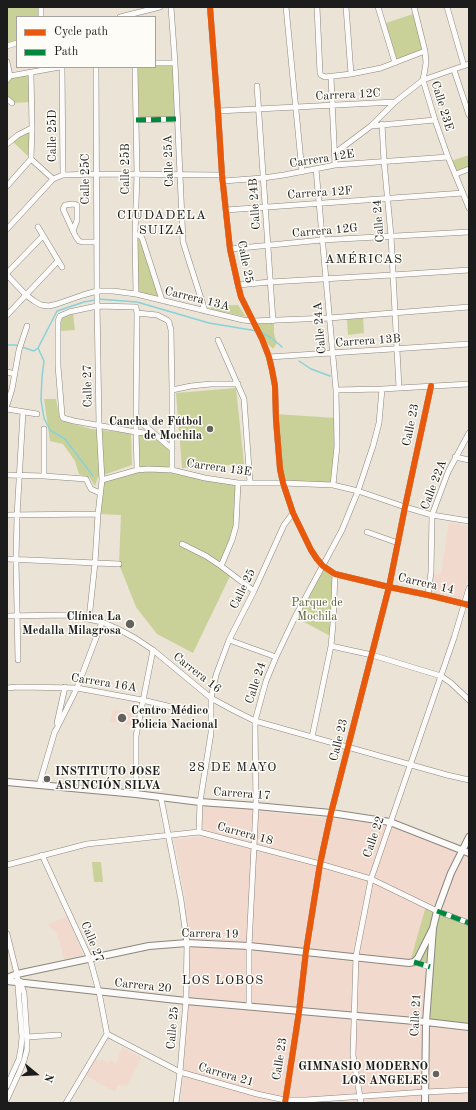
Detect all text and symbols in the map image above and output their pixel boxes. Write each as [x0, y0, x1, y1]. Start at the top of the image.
legend [16, 16, 156, 68]
text: Cycle path [54, 26, 108, 38]
text: Path [54, 46, 78, 58]
street label: Calle 23E [428, 79, 456, 133]
street label: Carrera 12C [315, 86, 381, 104]
street label: Calle 25D [46, 110, 60, 162]
street label: Calle 25A [161, 135, 177, 187]
street label: Calle 25B [119, 143, 133, 195]
street label: Carrera 12E [288, 147, 356, 171]
street label: Calle 25C [79, 153, 93, 205]
street label: Calle 24B [246, 178, 264, 230]
street label: Carrera 12F [287, 184, 353, 202]
street label: Calle 24 [370, 199, 388, 243]
district label: CIUDADELA SUIZA [117, 208, 207, 239]
street label: Carrera 12G [291, 221, 359, 241]
street label: Calle 25 [234, 239, 256, 285]
district label: AMÉRICAS [325, 252, 403, 268]
street label: Carrera 13A [163, 284, 231, 314]
street label: Calle 24A [311, 301, 329, 355]
street label: Carrera 13B [335, 332, 401, 350]
street label: Calle 27 [80, 364, 96, 408]
street label: Calle 23 [399, 402, 423, 448]
place label: Cancha de Fútbol de Mochila [109, 415, 202, 443]
marker: Cancha de Fútbol de Mochila [205, 424, 215, 434]
street label: Carrera 13E [185, 456, 253, 480]
street label: Calle 22A [418, 458, 450, 512]
street label: Calle 25 [227, 566, 259, 612]
street label: Carrera 14 [396, 571, 456, 597]
park label: Parque de Mochila [291, 596, 343, 624]
place label: Clínica La Medalla Milagrosa [22, 610, 121, 638]
marker: Clínica La Medalla Milagrosa [124, 618, 136, 630]
street label: Carrera 16 [170, 650, 224, 696]
street label: Calle 24 [242, 660, 270, 706]
street label: Carrera 16A [70, 671, 138, 695]
place label: Centro Médico Policia Nacional [131, 704, 218, 732]
marker: Centro Médico Policia Nacional [116, 712, 128, 724]
street label: Calle 23 [327, 717, 351, 763]
district label: 28 DE MAYO [189, 760, 277, 776]
place label: INSTITUTO JOSE ASUNCIÓN SILVA [55, 765, 161, 793]
marker: INSTITUTO JOSE ASUNCIÓN SILVA [42, 774, 52, 784]
street label: Carrera 17 [213, 785, 271, 803]
street label: Calle 22 [360, 814, 388, 860]
street label: Carrera 18 [215, 820, 275, 848]
street label: Calle 27 [77, 919, 107, 965]
street label: Carrera 19 [181, 926, 239, 942]
district label: LOS LOBOS [182, 973, 264, 989]
street label: Carrera 20 [114, 976, 172, 996]
street label: Calle 21 [408, 993, 424, 1037]
street label: Calle 25 [164, 1006, 182, 1050]
street label: Calle 23 [270, 1037, 290, 1081]
north arrow [16, 1054, 56, 1094]
street label: Carrera 21 [196, 1060, 256, 1090]
place label: GIMNASIO MODERNO LOS ANGELES [298, 1060, 428, 1088]
marker: GIMNASIO MODERNO LOS ANGELES [431, 1069, 441, 1079]
text: N [41, 1072, 54, 1084]

